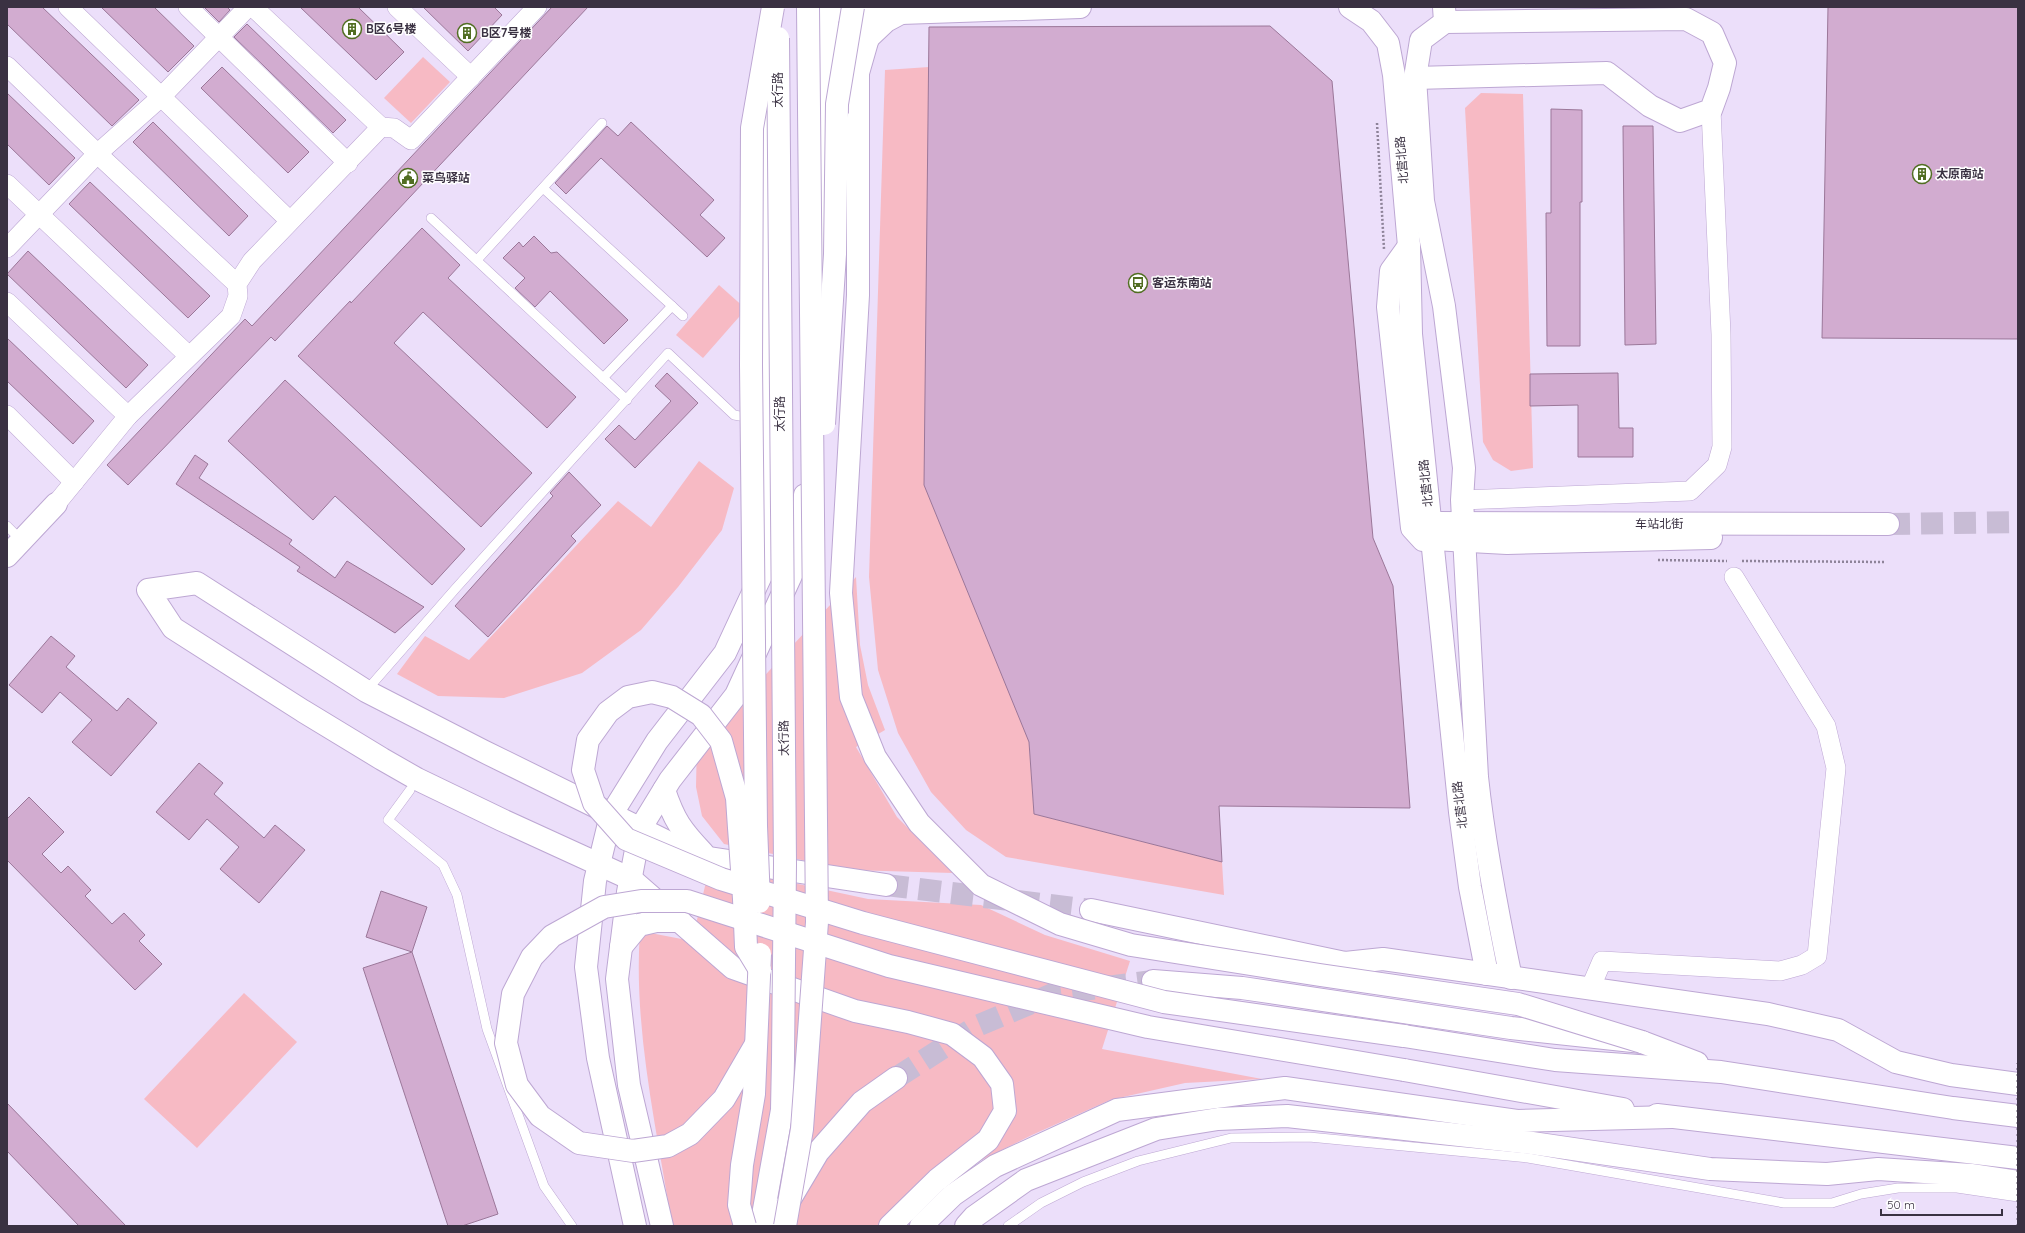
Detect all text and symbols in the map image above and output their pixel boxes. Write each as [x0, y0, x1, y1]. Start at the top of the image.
building icon: B区6号楼 [341, 18, 363, 40]
place label: B区6号楼 [366, 21, 417, 36]
building icon: B区7号楼 [456, 22, 478, 44]
place label: B区7号楼 [481, 25, 531, 40]
street label: 太行路 [770, 72, 785, 108]
street label: 北营北路 [1392, 135, 1411, 185]
building icon: 太原南站 [1911, 163, 1933, 185]
place label: 太原南站 [1936, 166, 1984, 181]
public building icon: 菜鸟驿站 [397, 167, 419, 189]
place label: 菜鸟驿站 [422, 170, 470, 185]
bus stop icon: 客运东南站 [1127, 272, 1149, 294]
place label: 客运东南站 [1152, 275, 1212, 290]
street label: 太行路 [772, 396, 787, 432]
street label: 北营北路 [1416, 458, 1435, 508]
street label: 车站北街 [1635, 516, 1683, 531]
street label: 太行路 [776, 720, 791, 756]
street label: 北营北路 [1449, 780, 1470, 830]
scale bar [1881, 1191, 2002, 1217]
text: 50 m [1887, 1197, 1915, 1212]

